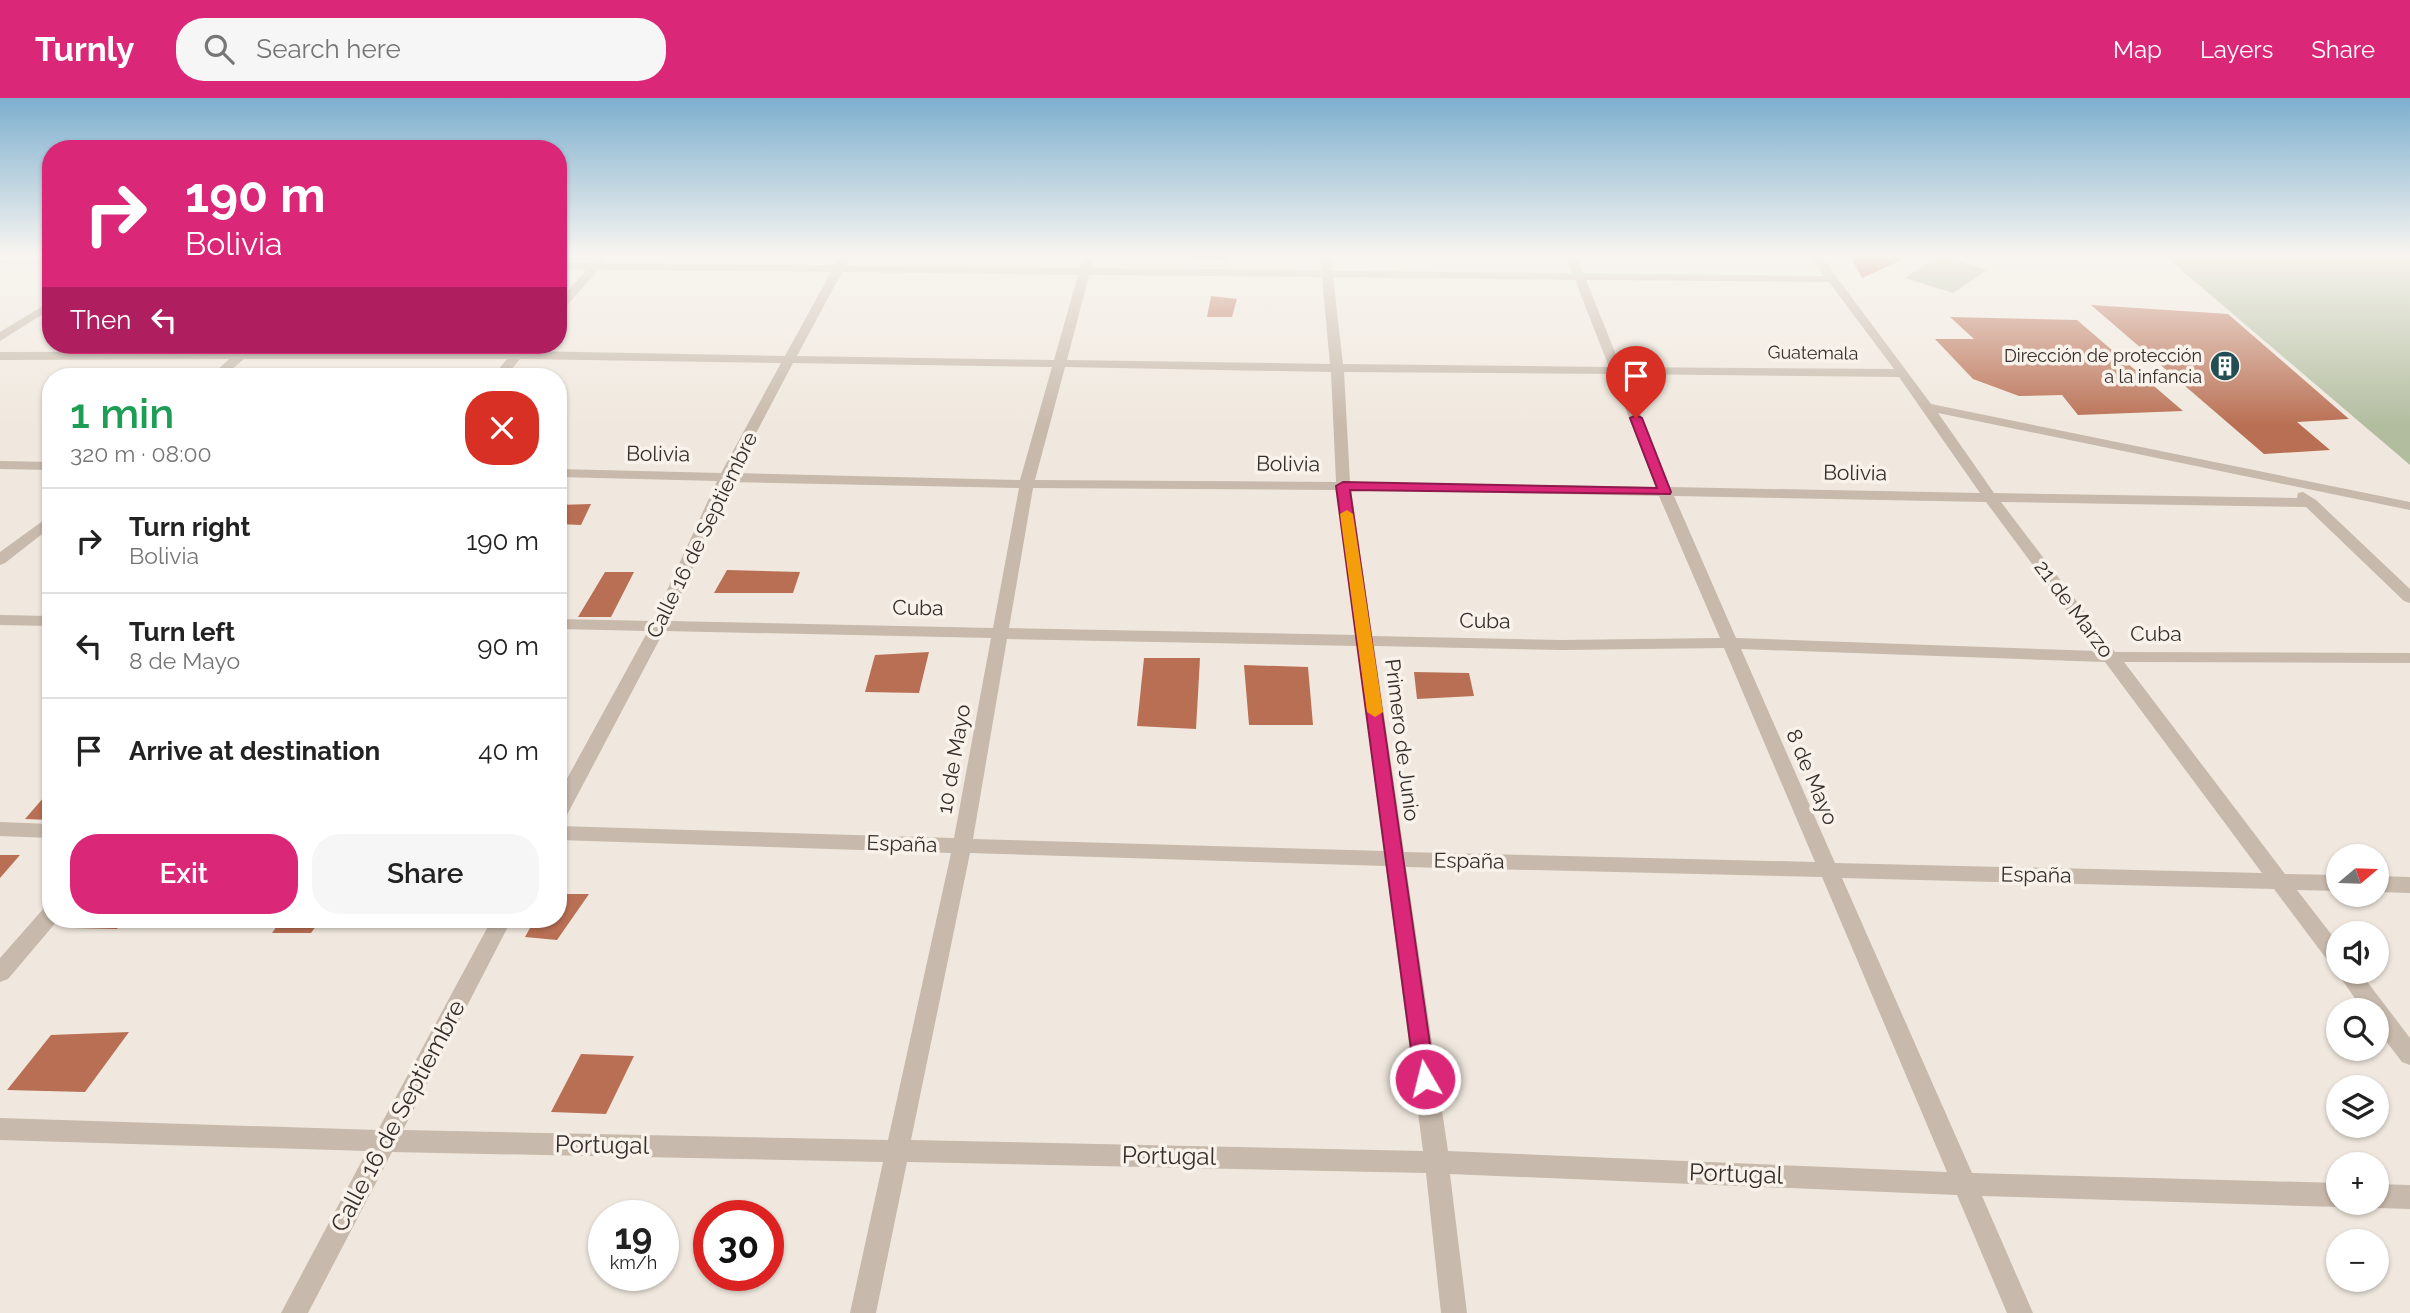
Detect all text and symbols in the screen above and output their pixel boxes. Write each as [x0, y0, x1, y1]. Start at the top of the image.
search box [176, 18, 666, 81]
text: Turnly [35, 30, 134, 69]
icon: search [200, 30, 238, 68]
text: Search here [256, 34, 401, 64]
text: Map [2113, 35, 2162, 64]
text: Layers [2200, 35, 2273, 64]
text: Share [2311, 35, 2375, 64]
text: 190 m [185, 166, 326, 223]
icon: right [70, 168, 161, 259]
text: Bolivia [185, 225, 283, 262]
icon: left [145, 301, 183, 339]
text: Then [70, 305, 131, 335]
street label: Guatemala [1767, 341, 1859, 364]
place label: Dirección de protección a la infancia [2004, 345, 2202, 387]
pin [1606, 346, 1666, 418]
building icon: Dirección de protección a la infancia [2208, 349, 2242, 383]
icon: arrive [1617, 357, 1655, 395]
text: 1 min [70, 389, 174, 438]
button: close [465, 391, 539, 465]
street label: Calle 16 de Septiembre [641, 428, 762, 642]
text: 320 m · 08:00 [70, 440, 212, 467]
street label: Bolivia [626, 440, 690, 467]
street label: Bolivia [1256, 450, 1320, 477]
street label: Bolivia [1823, 459, 1887, 486]
text: Turn right [129, 512, 250, 542]
icon: right [70, 522, 108, 560]
text: 190 m [466, 526, 539, 556]
text: Bolivia [129, 542, 199, 569]
street label: 21 de Marzo [2030, 555, 2119, 662]
street label: Cuba [892, 595, 944, 620]
street label: Cuba [1459, 608, 1511, 633]
text: Turn left [129, 617, 235, 647]
street label: Cuba [2130, 621, 2182, 646]
icon: left [70, 627, 108, 665]
text: 90 m [477, 631, 539, 661]
text: 8 de Mayo [129, 647, 240, 674]
street label: Primero de Junio [1380, 657, 1425, 823]
street label: 10 de Mayo [932, 702, 975, 816]
street label: 8 de Mayo [1781, 725, 1844, 828]
icon: arrive [70, 732, 108, 770]
text: Arrive at destination [129, 736, 380, 766]
text: 40 m [478, 736, 539, 766]
street label: España [866, 830, 938, 857]
button: Exit [70, 834, 298, 914]
button: Share [312, 834, 539, 914]
north arrow [2326, 844, 2389, 906]
map controls [2326, 844, 2389, 1292]
street label: España [1433, 847, 1505, 874]
street label: España [2000, 861, 2072, 888]
button: sound [2326, 921, 2389, 984]
street label: Calle 16 de Septiembre [324, 995, 471, 1237]
button: search [2326, 998, 2389, 1061]
position arrow [1388, 1042, 1462, 1116]
button: layers [2326, 1075, 2389, 1138]
street label: Portugal [555, 1129, 650, 1160]
street label: Portugal [1122, 1140, 1217, 1171]
button: + [2326, 1152, 2389, 1215]
street label: Portugal [1688, 1157, 1784, 1190]
speed limit sign: 30 [693, 1200, 784, 1291]
text: 19 [615, 1216, 652, 1257]
button: − [2326, 1229, 2389, 1292]
text: km/h [610, 1252, 657, 1273]

